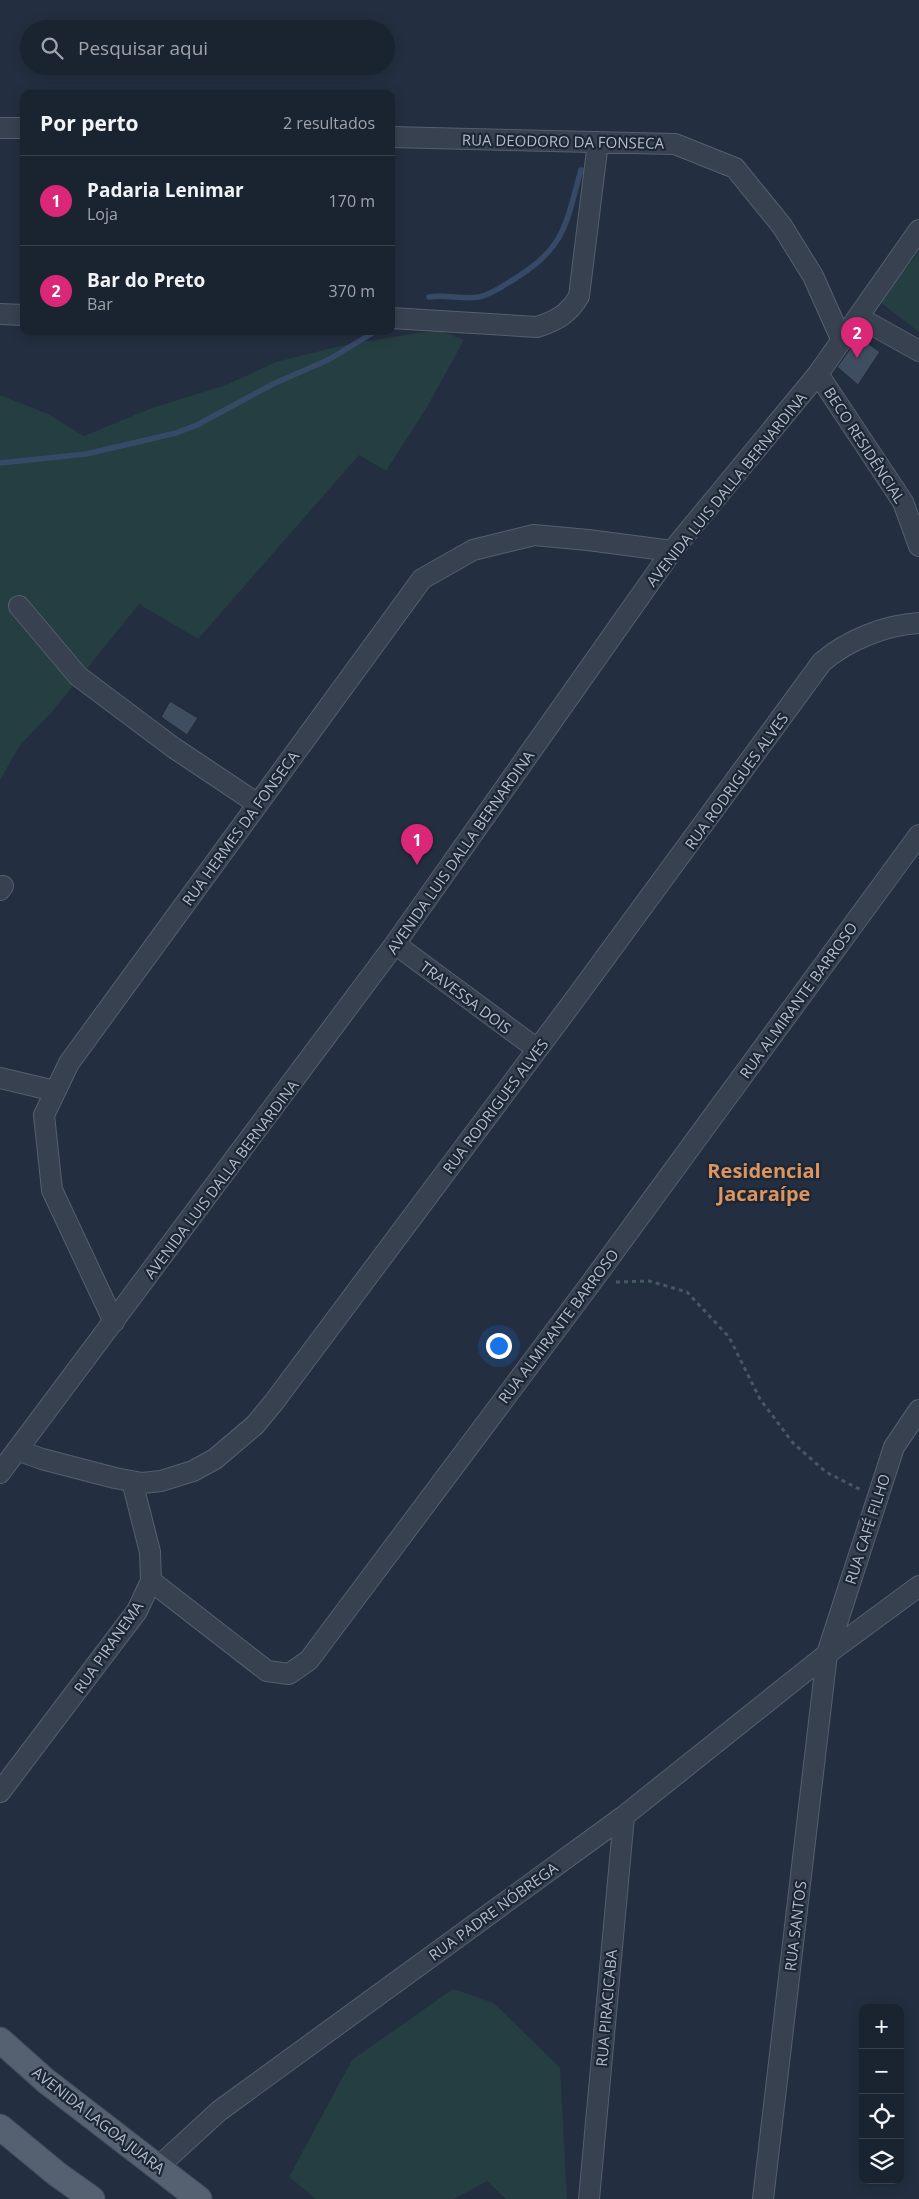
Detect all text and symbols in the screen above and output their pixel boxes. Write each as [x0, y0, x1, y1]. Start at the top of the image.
search box [20, 20, 395, 75]
icon: search [38, 34, 66, 62]
text: Pesquisar aqui [78, 35, 208, 61]
text: Por perto [40, 109, 139, 137]
text: 2 resultados [283, 112, 375, 134]
street label: RUA DEODORO DA FONSECA [462, 129, 665, 153]
text: Padaria Lenimar [87, 177, 244, 203]
text: 1 [51, 190, 61, 212]
text: 170 m [329, 190, 375, 212]
text: Loja [87, 203, 118, 225]
text: Bar do Preto [87, 267, 205, 293]
text: 2 [51, 280, 61, 302]
text: 370 m [329, 280, 375, 302]
text: Bar [87, 293, 113, 315]
pin: 2 [841, 317, 873, 358]
street label: BECO RESIDÊNCIAL [820, 383, 910, 507]
street label: AVENIDA LUIS DALLA BERNARDINA [641, 387, 811, 590]
street label: RUA RODRIGUES ALVES [680, 709, 792, 853]
street label: RUA HERMES DA FONSECA [177, 746, 303, 909]
street label: AVENIDA LUIS DALLA BERNARDINA [382, 746, 539, 958]
pin: 1 [401, 824, 433, 865]
street label: RUA ALMIRANTE BARROSO [735, 918, 861, 1082]
street label: TRAVESSA DOIS [416, 956, 516, 1038]
street label: RUA RODRIGUES ALVES [438, 1035, 552, 1177]
street label: AVENIDA LUIS DALLA BERNARDINA [140, 1075, 303, 1283]
district label: Residencial Jacaraípe [707, 1157, 821, 1207]
street label: RUA ALMIRANTE BARROSO [493, 1245, 623, 1407]
your location [486, 1333, 512, 1359]
street label: RUA CAFÉ FILHO [840, 1471, 894, 1587]
street label: RUA PIRANEMA [69, 1597, 147, 1697]
street label: RUA PADRE NÓBREGA [424, 1857, 562, 1965]
street label: RUA SANTOS [780, 1880, 810, 1972]
street label: RUA PIRACICABA [591, 1948, 621, 2067]
map controls [859, 2004, 904, 2184]
button: + [859, 2004, 904, 2049]
button: − [859, 2049, 904, 2094]
street label: AVENIDA LAGOA JUARA [29, 2062, 170, 2178]
button: locate [859, 2094, 904, 2139]
button: layers [859, 2139, 904, 2184]

